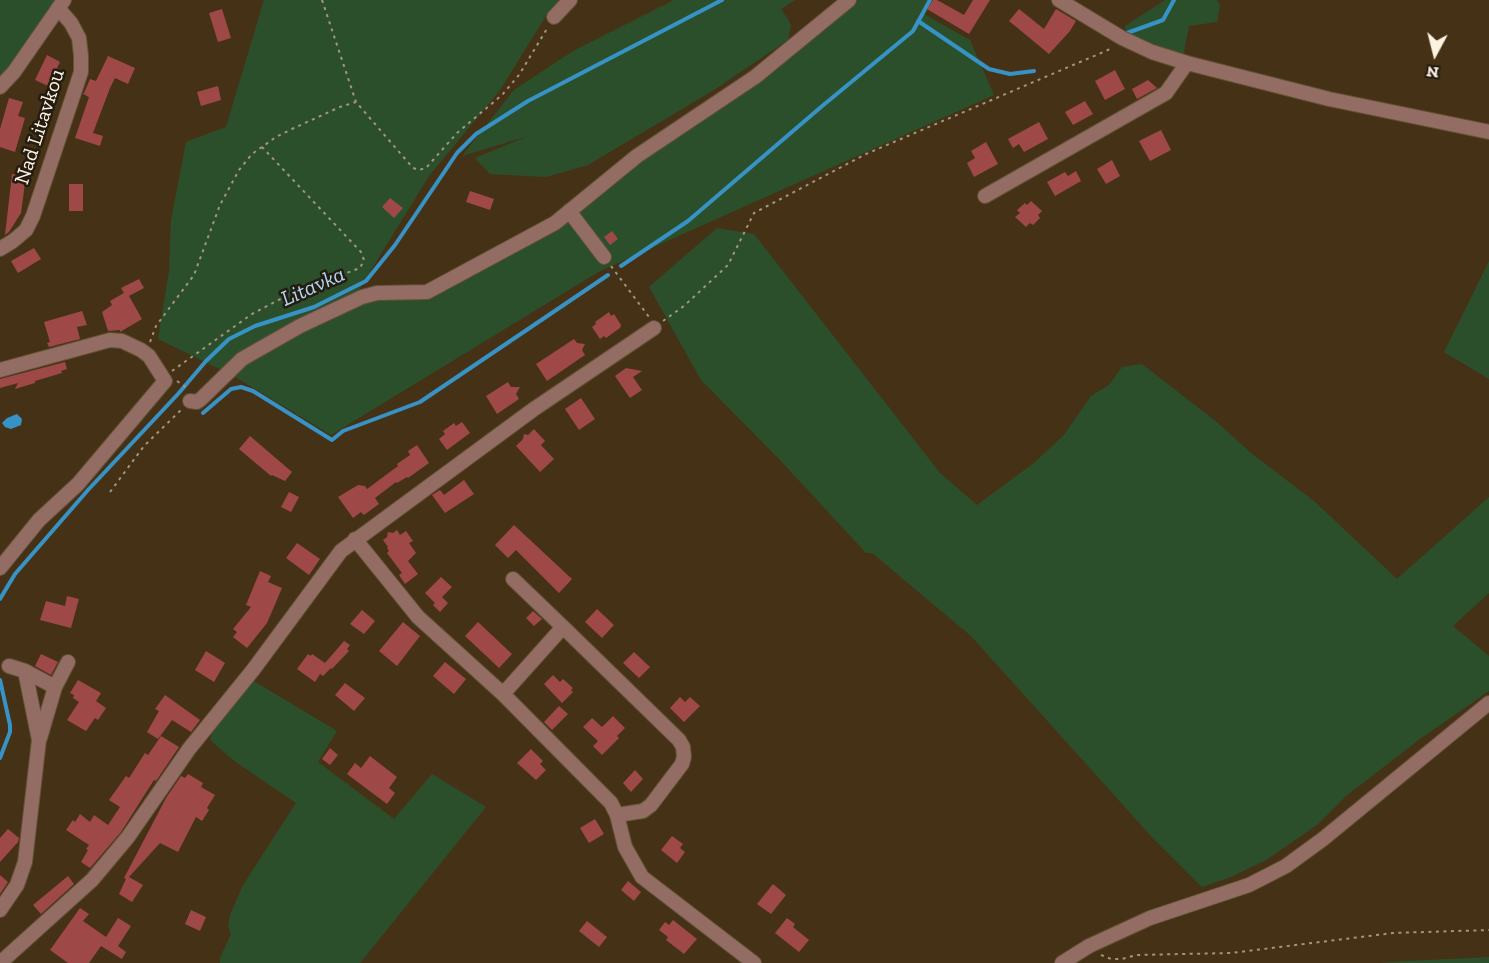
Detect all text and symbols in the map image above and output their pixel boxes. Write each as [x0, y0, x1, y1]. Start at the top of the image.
north arrow [1405, 24, 1465, 84]
text: N [1426, 62, 1440, 83]
street label: Nad Litavkou [10, 66, 70, 188]
water label: Litavka [277, 261, 349, 313]

